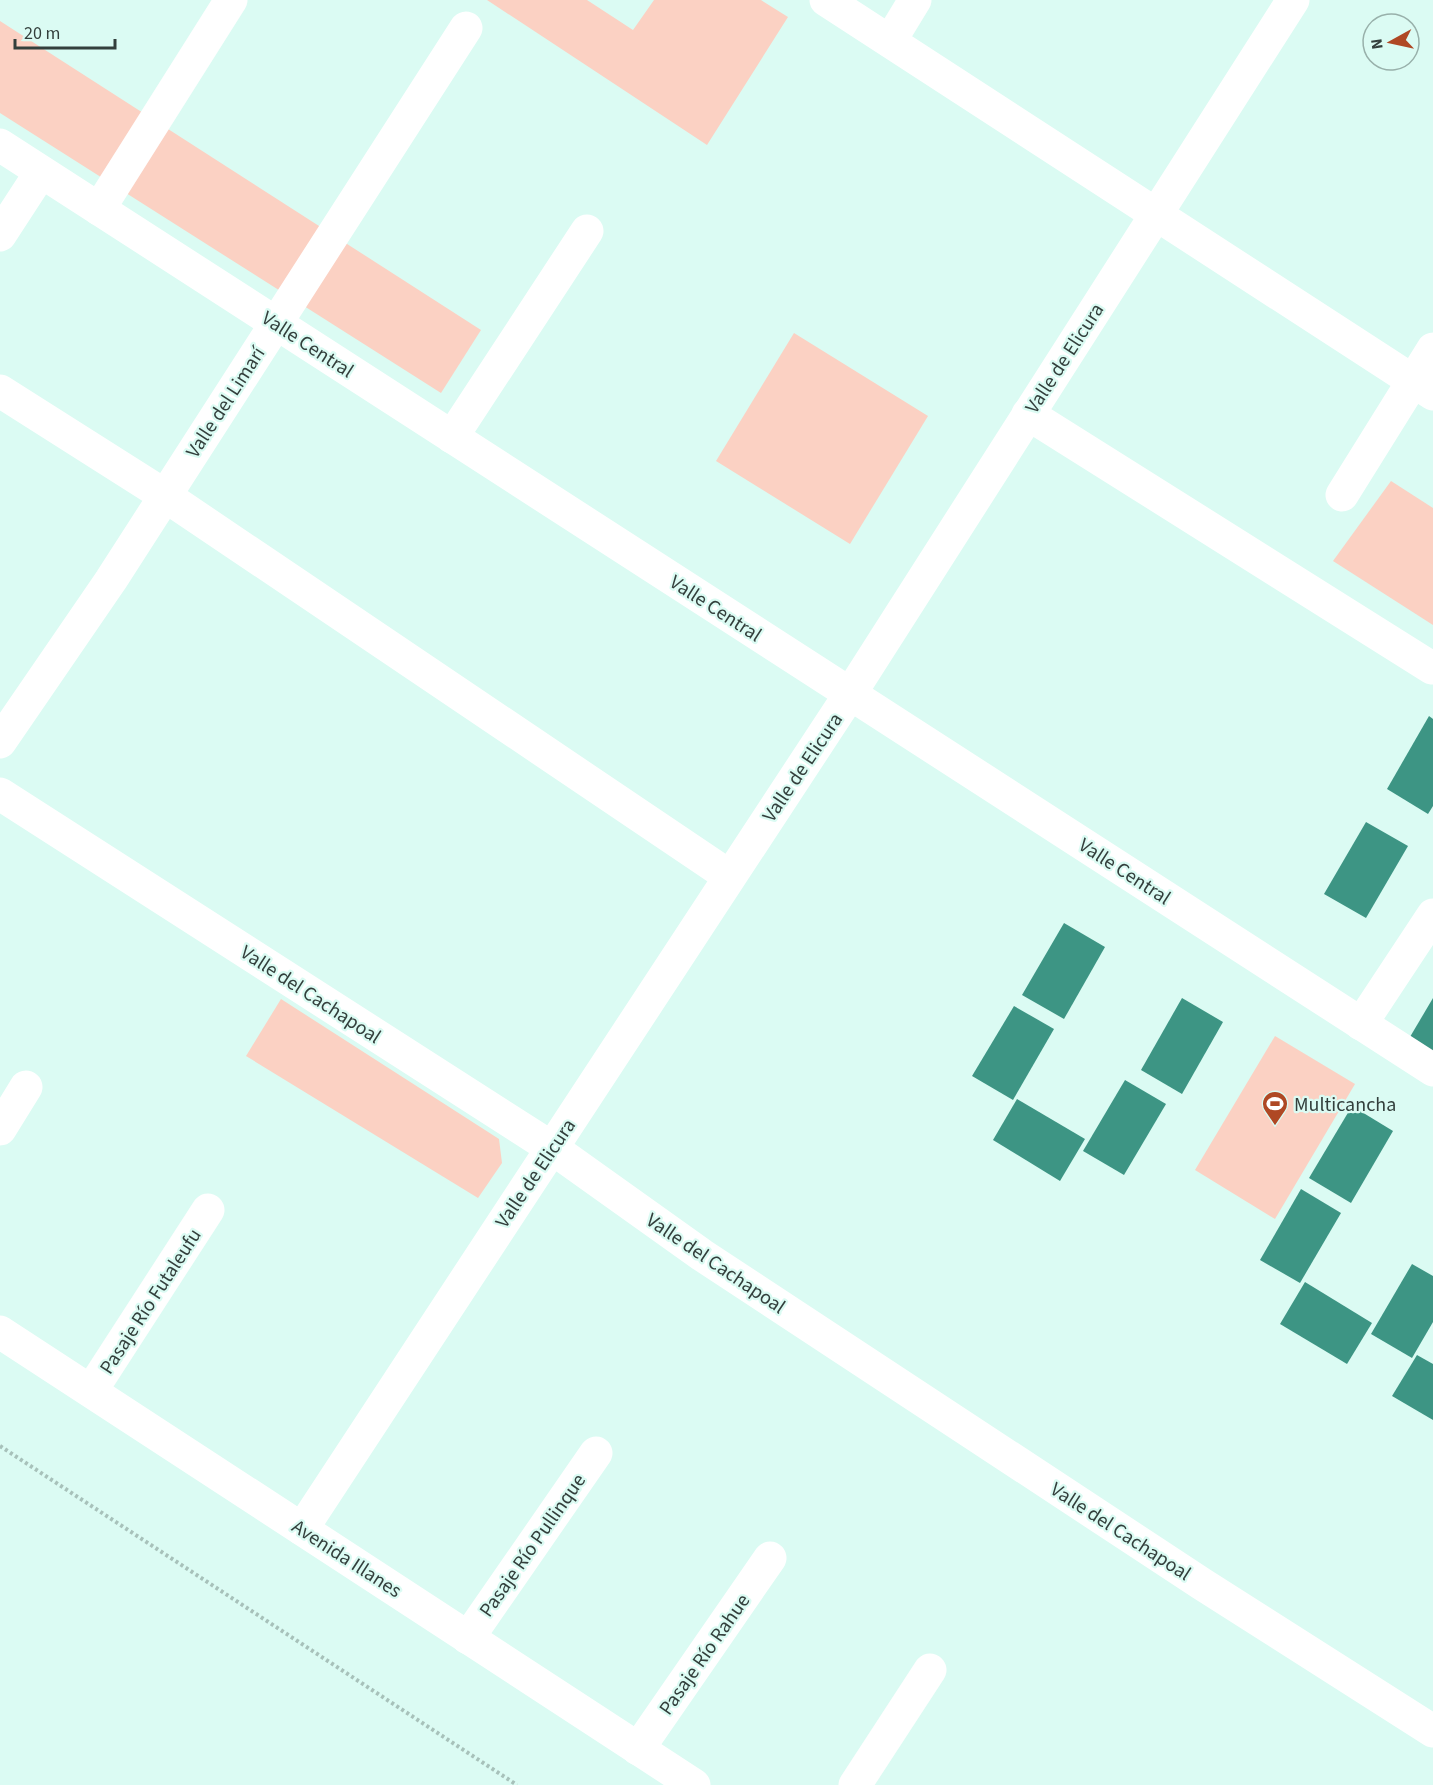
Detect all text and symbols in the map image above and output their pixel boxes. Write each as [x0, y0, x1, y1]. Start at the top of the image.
scale bar [15, 12, 116, 50]
north arrow [1361, 12, 1421, 72]
text: 20 m [24, 21, 60, 46]
text: N [1366, 37, 1389, 51]
street label: Valle de Elicura [1019, 298, 1111, 419]
street label: Valle Central [256, 305, 359, 385]
street label: Valle del Limarí [179, 341, 273, 464]
street label: Valle Central [664, 569, 767, 649]
street label: Valle de Elicura [756, 707, 850, 828]
street label: Valle Central [1073, 832, 1176, 912]
street label: Valle del Cachapoal [235, 939, 386, 1051]
sports icon: Multicancha [1260, 1089, 1290, 1127]
place label: Multicancha [1294, 1091, 1396, 1119]
street label: Valle de Elicura [489, 1113, 583, 1234]
street label: Valle del Cachapoal [640, 1207, 791, 1321]
street label: Pasaje Río Futaleufu [93, 1223, 208, 1380]
street label: Pasaje Río Pullinque [473, 1468, 593, 1623]
street label: Valle del Cachapoal [1045, 1476, 1196, 1588]
street label: Avenida Illanes [286, 1513, 407, 1605]
street label: Pasaje Río Rahue [653, 1588, 757, 1721]

